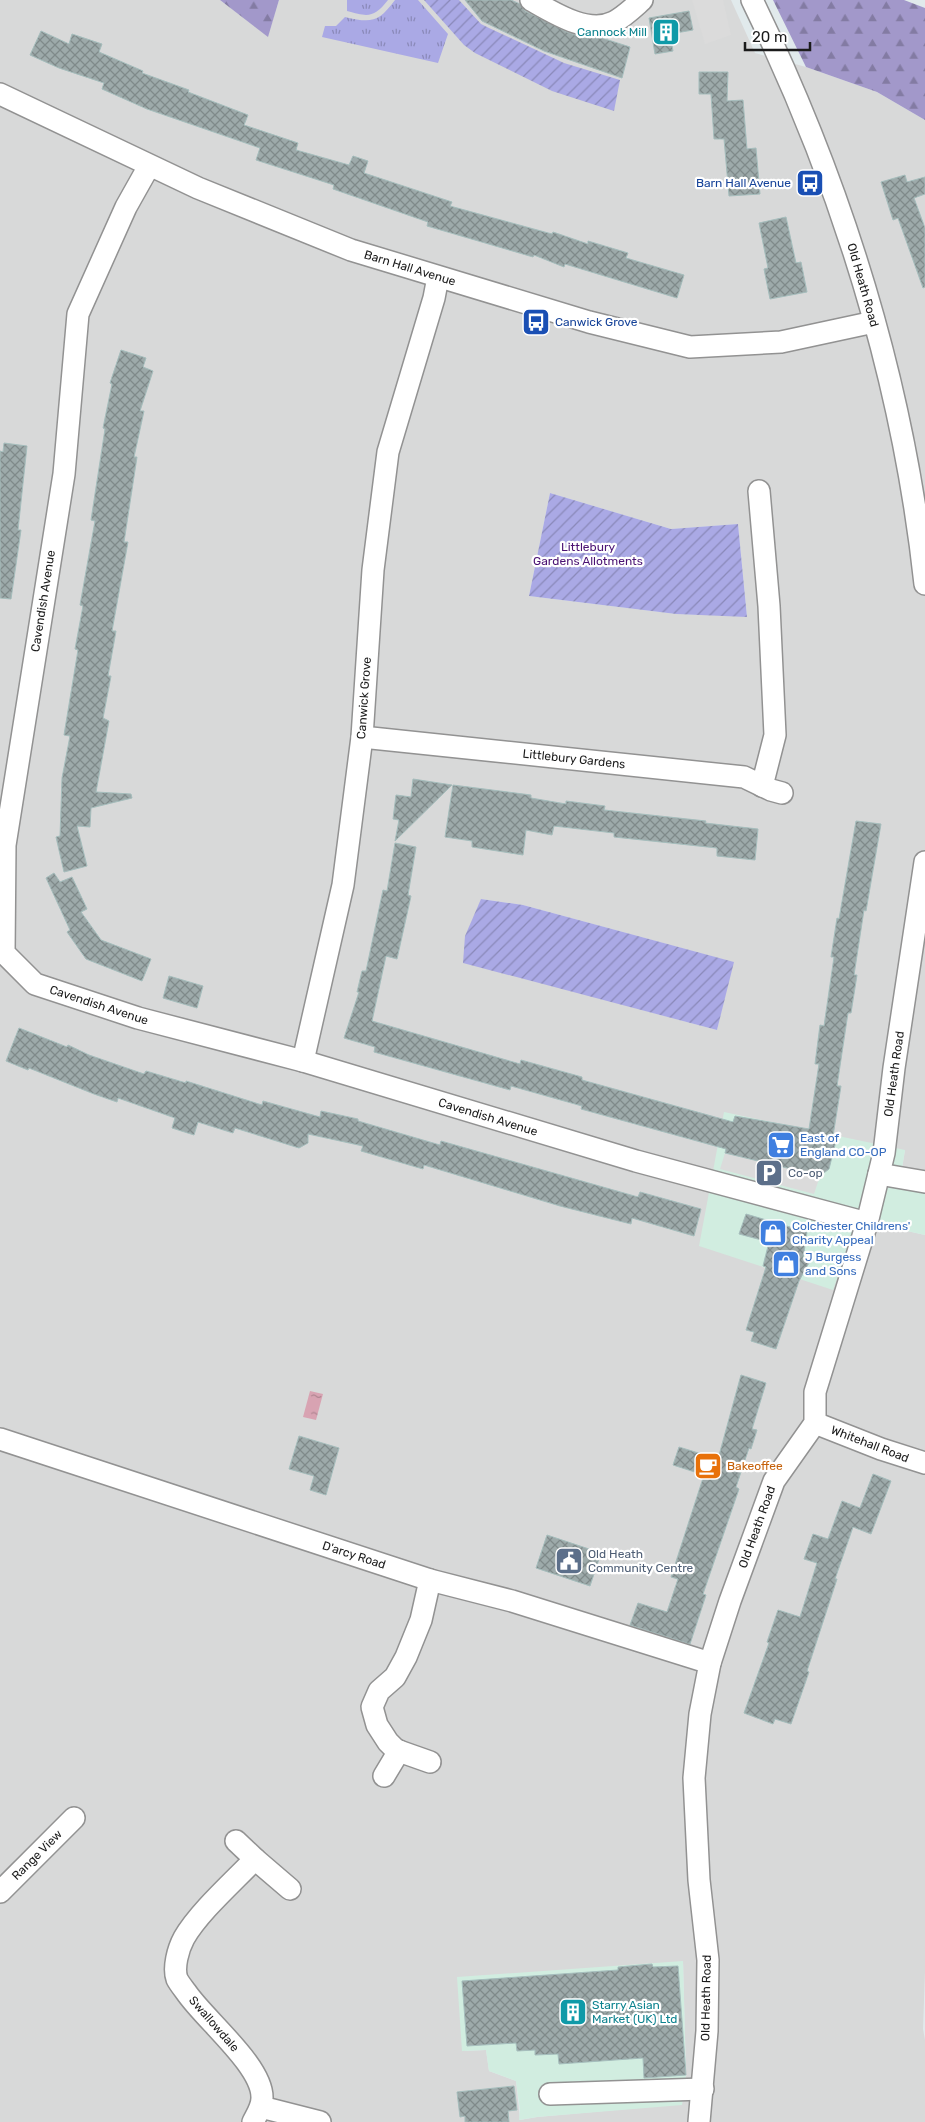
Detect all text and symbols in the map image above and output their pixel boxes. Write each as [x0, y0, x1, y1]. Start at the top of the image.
building icon: Cannock Mill [651, 17, 681, 47]
scale bar [745, 20, 810, 52]
place label: Cannock Mill [577, 25, 647, 39]
text: 20 m [752, 28, 787, 46]
bus stop icon: Barn Hall Avenue [795, 168, 825, 198]
place label: Barn Hall Avenue [696, 176, 791, 190]
street label: Old Heath Road [844, 242, 882, 328]
street label: Barn Hall Avenue [362, 247, 458, 289]
bus stop icon: Canwick Grove [521, 307, 551, 337]
place label: Canwick Grove [555, 315, 638, 329]
park label: Littlebury Gardens Allotments [533, 540, 643, 568]
street label: Cavendish Avenue [28, 549, 58, 653]
street label: Canwick Grove [354, 656, 374, 740]
street label: Littlebury Gardens [522, 747, 626, 771]
street label: Cavendish Avenue [48, 982, 150, 1028]
street label: Old Heath Road [881, 1030, 907, 1118]
street label: Cavendish Avenue [437, 1095, 540, 1139]
supermarket icon: East of England CO-OP [766, 1130, 796, 1160]
place label: East of England CO-OP [800, 1131, 887, 1159]
parking icon: Co-op [754, 1158, 784, 1188]
place label: Co-op [788, 1166, 823, 1180]
shop icon: Colchester Childrens' Charity Appeal [758, 1218, 788, 1248]
place label: Colchester Childrens' Charity Appeal [792, 1219, 910, 1247]
shop icon: J Burgess and Sons [771, 1249, 801, 1279]
place label: J Burgess and Sons [805, 1250, 861, 1278]
street label: Whitehall Road [829, 1423, 911, 1465]
cafe icon: Bakeoffee [693, 1451, 723, 1481]
place label: Bakeoffee [727, 1459, 783, 1473]
street label: Old Heath Road [736, 1484, 778, 1570]
street label: D'arcy Road [321, 1538, 387, 1572]
public building icon: Old Heath Community Centre [554, 1546, 584, 1576]
place label: Old Heath Community Centre [588, 1547, 694, 1575]
street label: Range View [9, 1827, 65, 1883]
street label: Old Heath Road [698, 1955, 714, 2041]
street label: Swallowdale [186, 1993, 242, 2055]
building icon: Starry Asian Market (UK) Ltd [558, 1997, 588, 2027]
place label: Starry Asian Market (UK) Ltd [592, 1998, 678, 2026]

